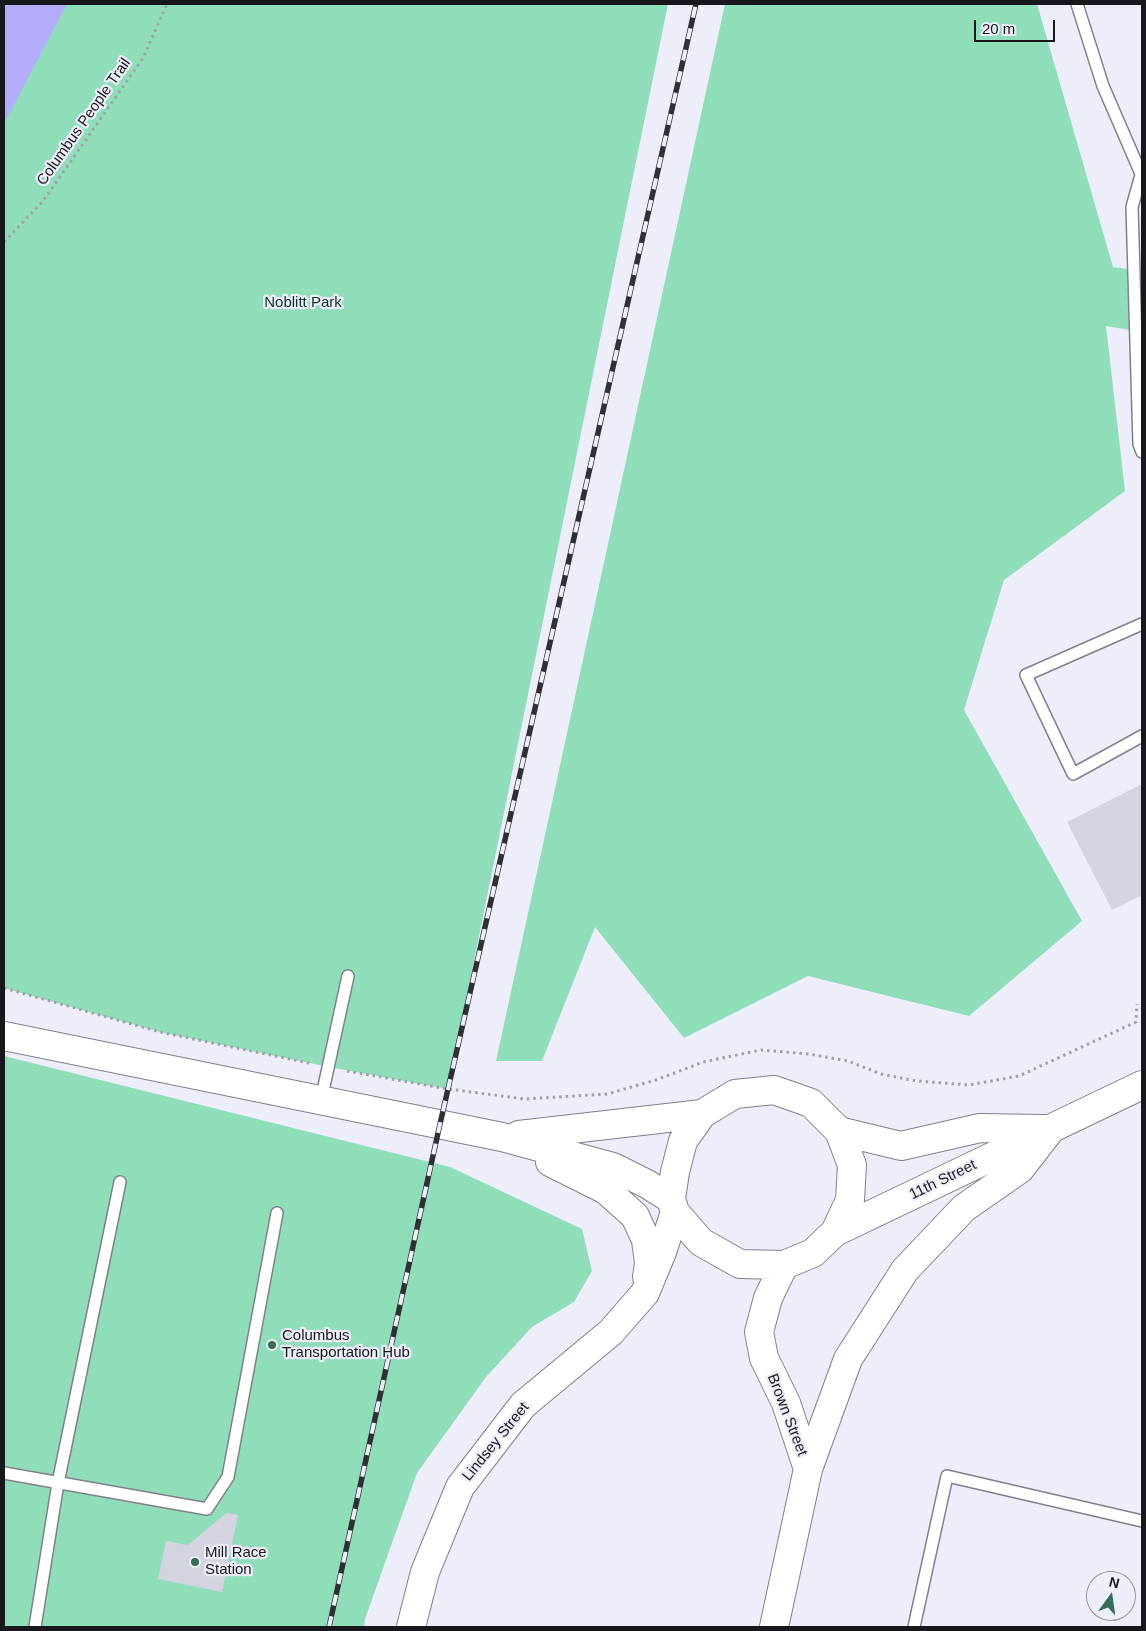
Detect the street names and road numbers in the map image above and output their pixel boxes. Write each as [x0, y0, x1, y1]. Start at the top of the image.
street label: Columbus People Trail [33, 55, 135, 189]
street label: 11th Street [907, 1156, 979, 1204]
street label: Brown Street [763, 1371, 811, 1459]
street label: Lindsey Street [459, 1399, 533, 1485]

